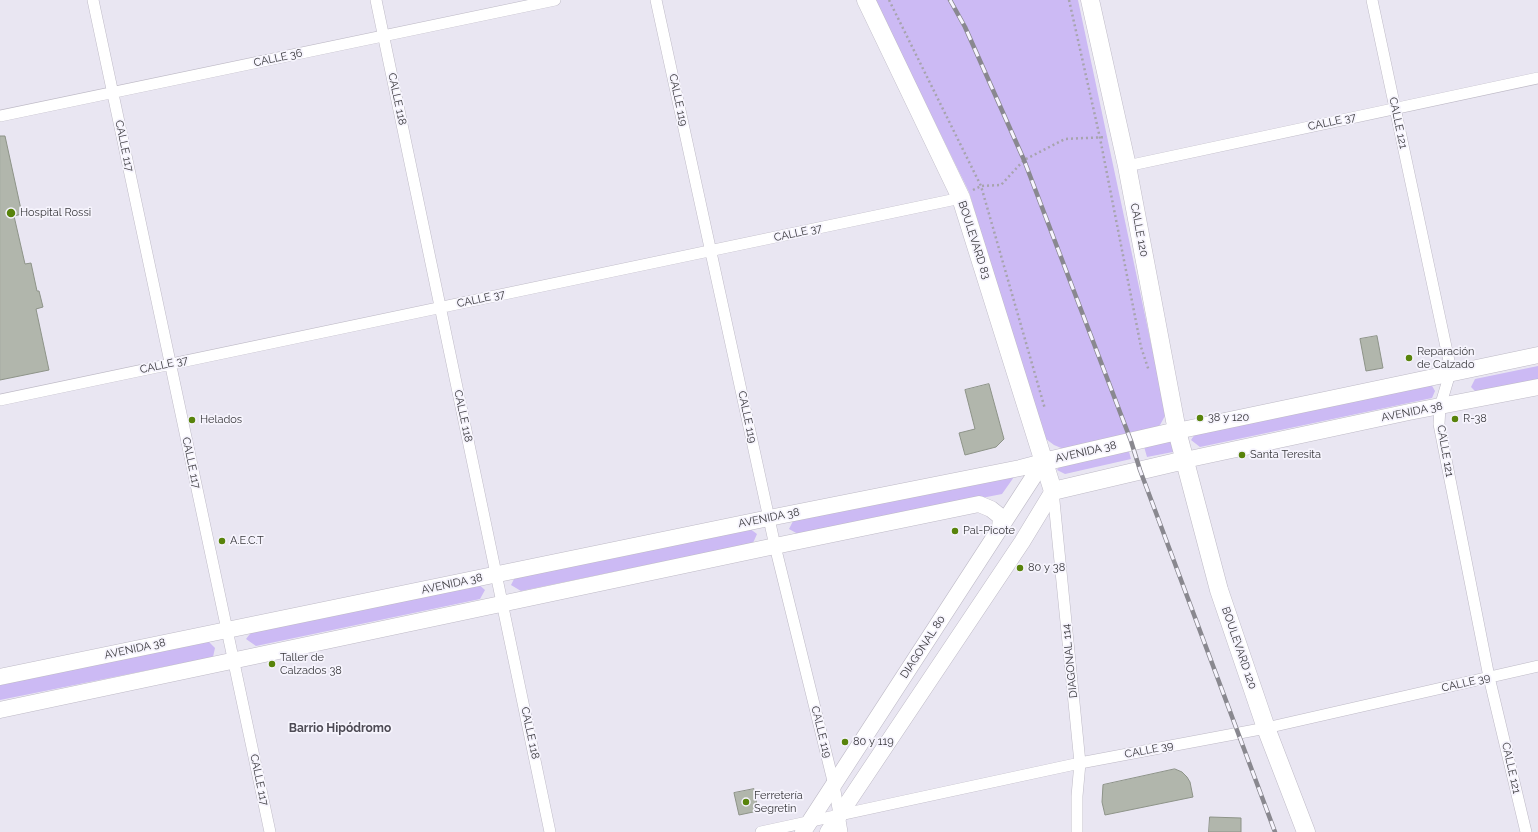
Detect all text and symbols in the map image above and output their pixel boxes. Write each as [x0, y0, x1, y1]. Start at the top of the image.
street label: CALLE 36 [252, 46, 304, 70]
street label: CALLE 118 [385, 72, 409, 126]
street label: CALLE 119 [666, 73, 690, 127]
street label: CALLE 121 [1386, 96, 1410, 150]
street label: CALLE 37 [1307, 110, 1357, 134]
street label: CALLE 117 [112, 119, 136, 173]
street label: BOULEVARD 83 [955, 199, 993, 281]
street label: CALLE 120 [1127, 202, 1151, 258]
place label: Hospital Rossi [20, 206, 91, 220]
marker: Hospital Rossi [5, 207, 17, 219]
street label: CALLE 37 [773, 221, 823, 245]
street label: CALLE 37 [456, 287, 506, 311]
place label: Reparación de Calzado [1417, 345, 1474, 371]
street label: CALLE 37 [139, 353, 189, 377]
marker: Reparación de Calzado [1404, 353, 1414, 363]
street label: CALLE 118 [451, 389, 475, 443]
street label: CALLE 119 [735, 390, 759, 444]
street label: AVENIDA 38 [1380, 400, 1444, 424]
place label: 38 y 120 [1208, 411, 1249, 425]
place label: R-38 [1463, 412, 1487, 426]
place label: Helados [200, 413, 242, 427]
marker: 38 y 120 [1195, 413, 1205, 423]
marker: R-38 [1450, 414, 1460, 424]
marker: Helados [187, 415, 197, 425]
street label: CALLE 121 [1434, 424, 1456, 478]
street label: CALLE 117 [179, 436, 203, 490]
street label: AVENIDA 38 [1054, 439, 1118, 465]
place label: Santa Teresita [1250, 448, 1321, 462]
marker: Santa Teresita [1237, 450, 1247, 460]
street label: AVENIDA 38 [737, 506, 801, 530]
place label: Pal-Picote [963, 524, 1015, 538]
marker: Pal-Picote [950, 526, 960, 536]
place label: A.E.C.T [230, 534, 264, 548]
marker: A.E.C.T [217, 536, 227, 546]
place label: 80 y 38 [1028, 561, 1065, 575]
marker: 80 y 38 [1015, 563, 1025, 573]
street label: AVENIDA 38 [420, 571, 484, 597]
street label: BOULEVARD 120 [1219, 605, 1259, 691]
street label: DIAGONAL 80 [898, 613, 948, 681]
street label: DIAGONAL 114 [1060, 623, 1080, 699]
street label: AVENIDA 38 [103, 636, 167, 662]
place label: Taller de Calzados 38 [280, 651, 342, 677]
marker: Taller de Calzados 38 [267, 659, 277, 669]
street label: CALLE 39 [1440, 671, 1492, 695]
street label: CALLE 119 [808, 705, 834, 759]
street label: CALLE 118 [518, 706, 542, 760]
district label: Barrio Hipódromo [289, 721, 391, 735]
place label: 80 y 119 [853, 735, 894, 749]
marker: 80 y 119 [840, 737, 850, 747]
street label: CALLE 39 [1123, 739, 1175, 761]
street label: CALLE 121 [1499, 741, 1523, 795]
street label: CALLE 117 [247, 753, 271, 807]
place label: Ferretería Segretin [754, 789, 803, 815]
marker: Ferretería Segretin [741, 797, 751, 807]

